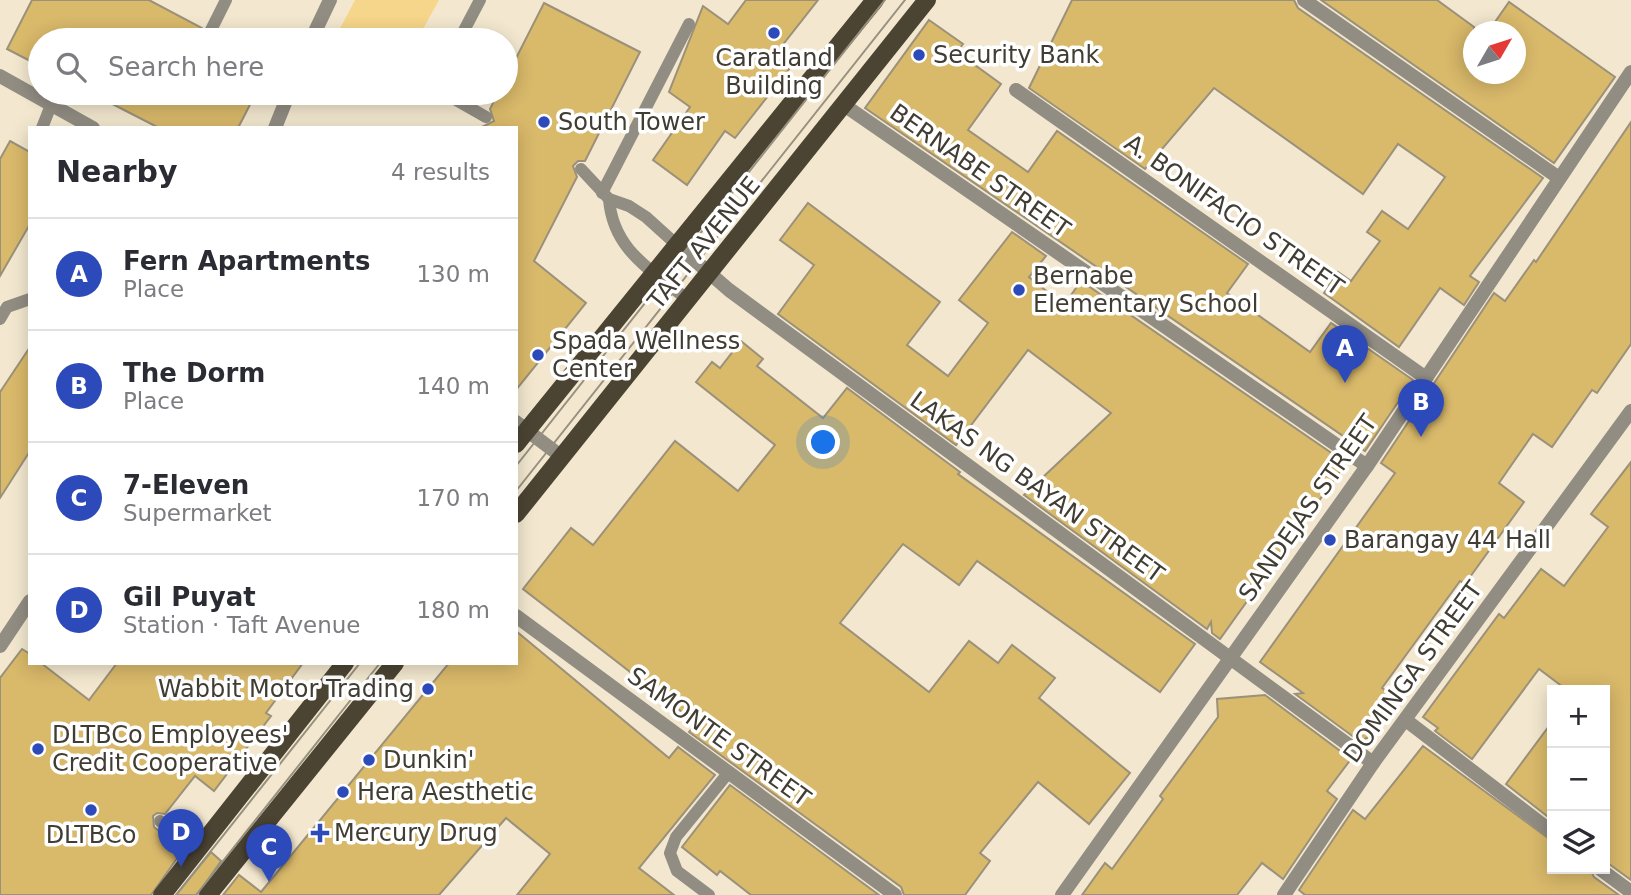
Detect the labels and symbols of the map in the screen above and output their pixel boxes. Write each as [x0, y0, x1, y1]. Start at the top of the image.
north arrow [1463, 21, 1526, 84]
marker: Caratland Building [766, 25, 782, 41]
place label: Security Bank [933, 41, 1100, 69]
place label: Caratland Building [715, 44, 833, 100]
marker: Security Bank [911, 47, 927, 63]
street label: BERNABE STREET [885, 98, 1076, 244]
place label: South Tower [558, 108, 705, 136]
marker: South Tower [536, 114, 552, 130]
street label: A. BONIFACIO STREET [1119, 129, 1349, 301]
street label: TAFT AVENUE [642, 171, 766, 316]
place label: Bernabe Elementary School [1033, 262, 1258, 318]
marker: Bernabe Elementary School [1011, 282, 1027, 298]
pin: A [1322, 325, 1368, 383]
place label: Spada Wellness Center [552, 327, 740, 383]
marker: Spada Wellness Center [530, 347, 546, 363]
pin: B [1398, 379, 1444, 437]
street label: LAKAS NG BAYAN STREET [905, 386, 1169, 589]
street label: SANDEJAS STREET [1233, 409, 1383, 607]
your location [806, 425, 840, 459]
place label: Barangay 44 Hall [1344, 526, 1551, 554]
marker: Barangay 44 Hall [1322, 532, 1338, 548]
street label: DOMINGA STREET [1338, 576, 1488, 768]
street label: SAMONTE STREET [622, 661, 816, 813]
place label: Wabbit Motor Trading [158, 675, 414, 703]
marker: Wabbit Motor Trading [420, 681, 436, 697]
place label: DLTBCo Employees' Credit Cooperative [52, 721, 288, 777]
marker: DLTBCo Employees' Credit Cooperative [30, 741, 46, 757]
place label: Dunkin' [383, 746, 474, 774]
marker: Dunkin' [361, 752, 377, 768]
place label: Hera Aesthetic [357, 778, 534, 806]
marker: Hera Aesthetic [335, 784, 351, 800]
marker: DLTBCo [83, 802, 99, 818]
pin: D [158, 809, 204, 867]
place label: Mercury Drug [334, 819, 498, 847]
place label: DLTBCo [46, 821, 136, 849]
pin: C [246, 824, 292, 882]
marker: Mercury Drug [312, 825, 328, 841]

